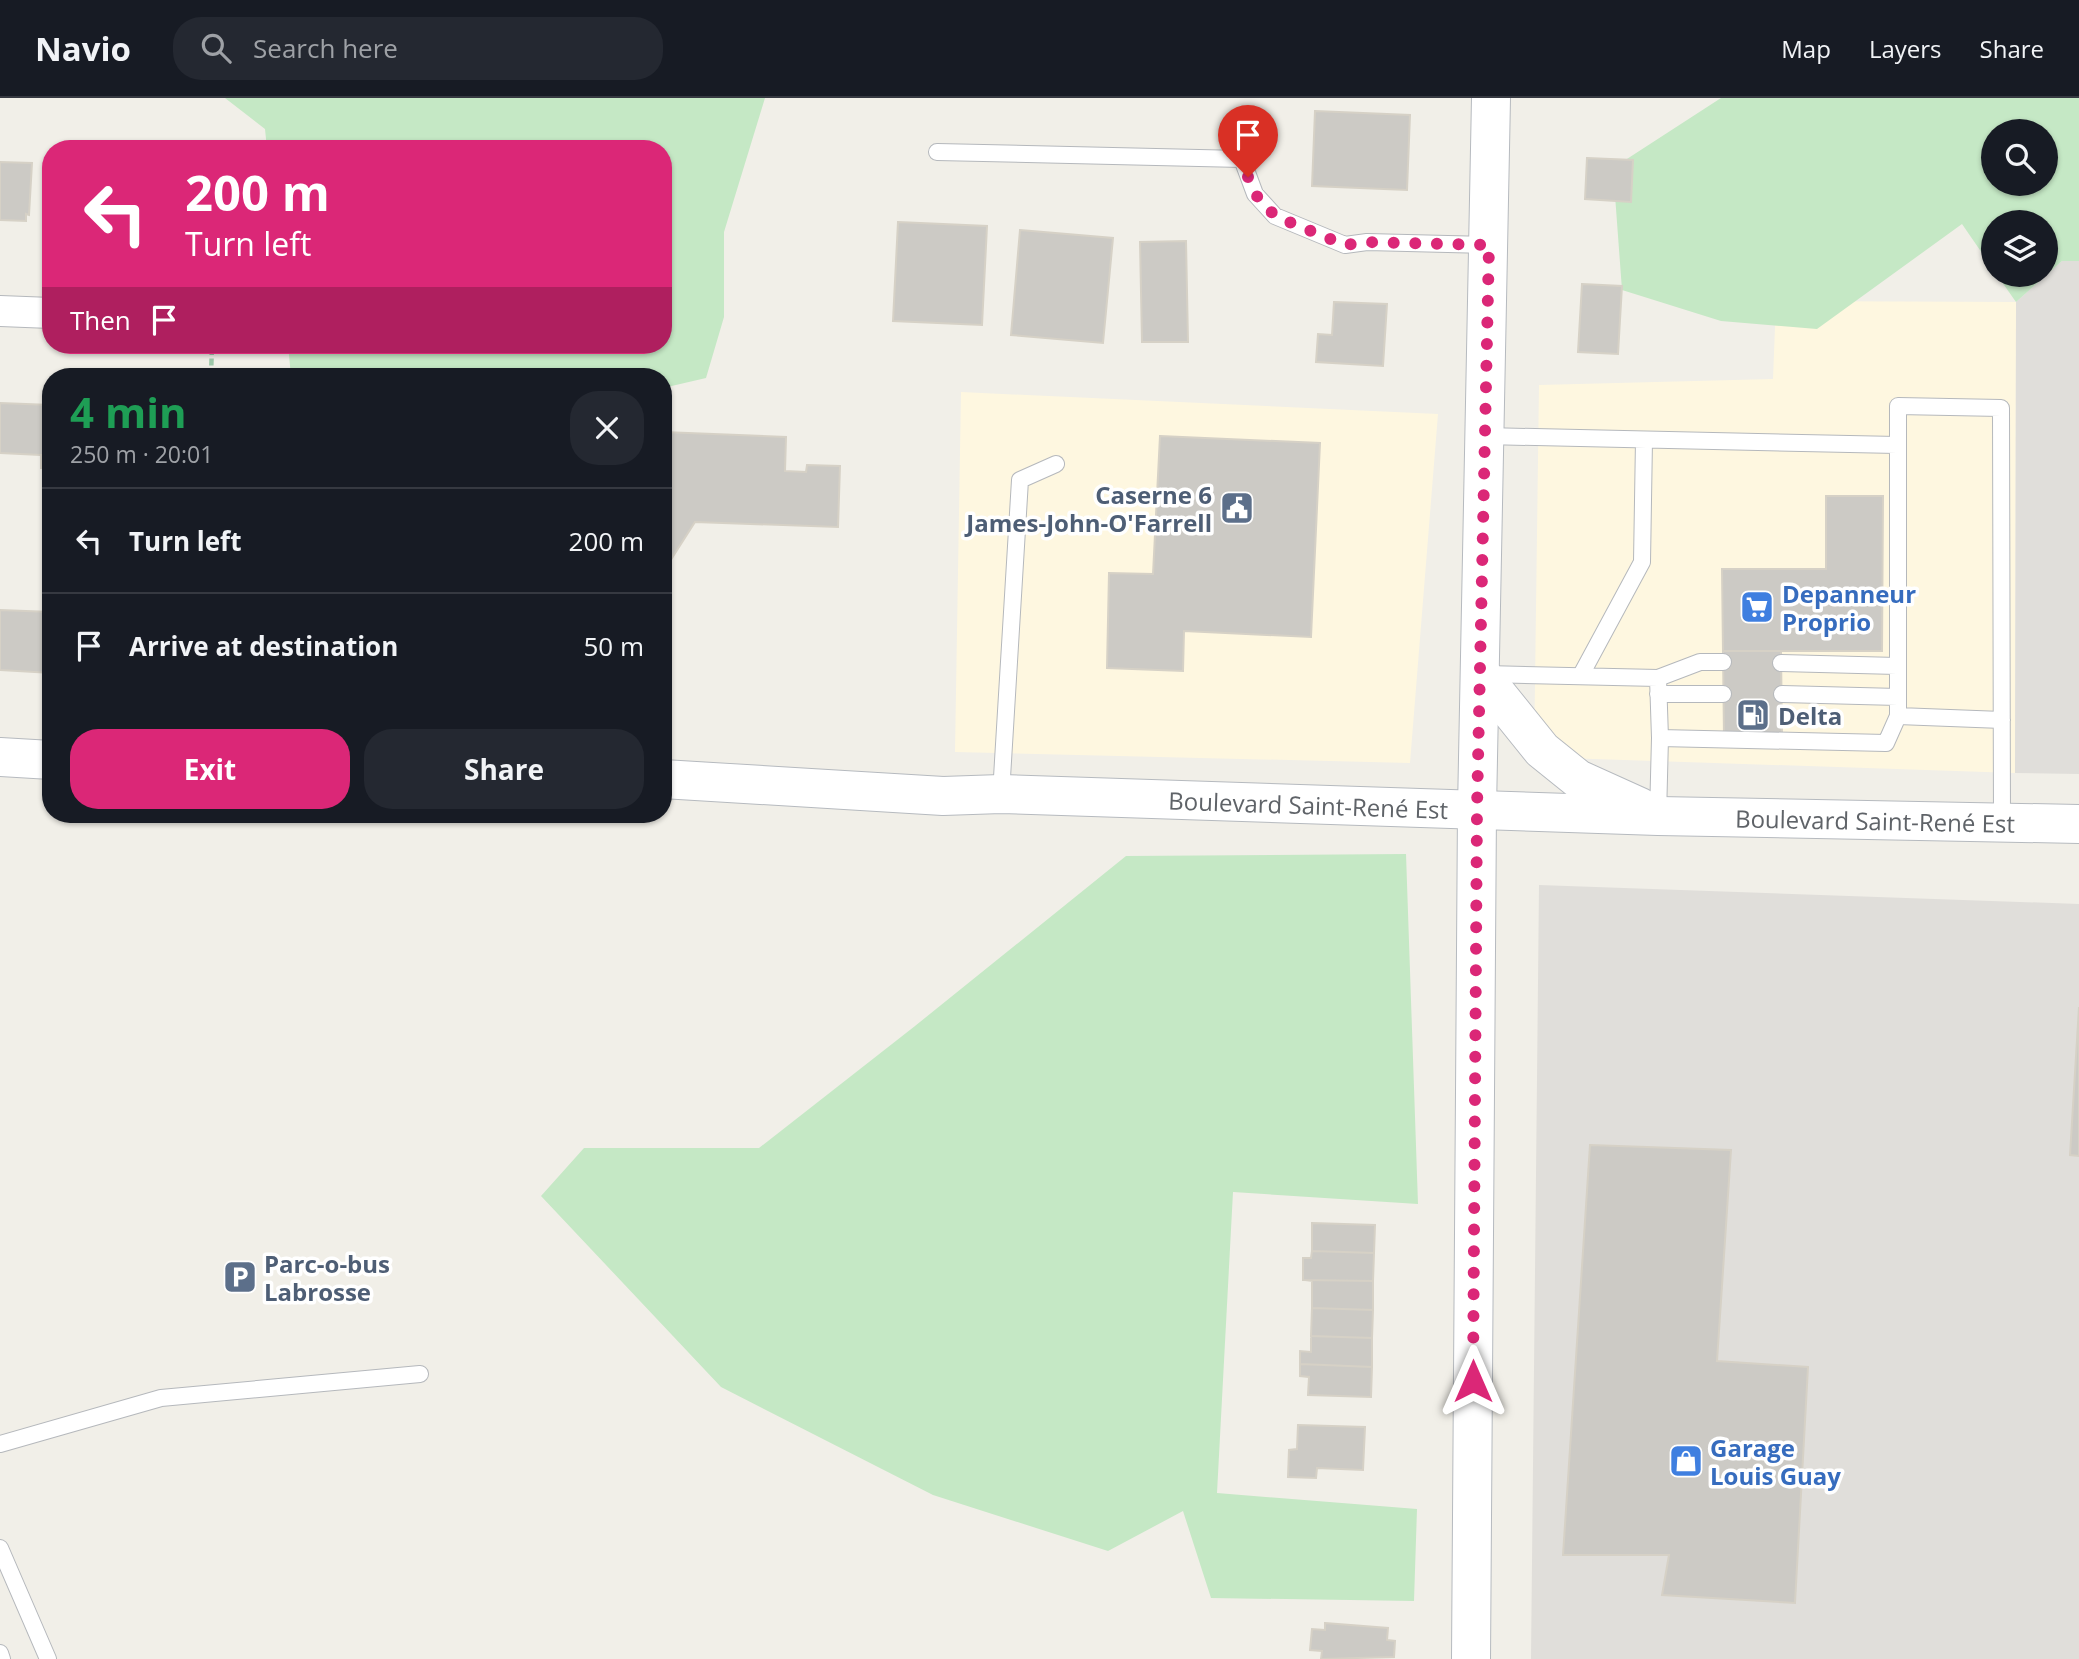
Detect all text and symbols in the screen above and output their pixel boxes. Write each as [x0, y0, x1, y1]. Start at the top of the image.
search box [173, 17, 663, 80]
text: Navio [35, 26, 131, 71]
icon: search [197, 29, 235, 67]
text: Search here [253, 30, 398, 66]
text: Map [1781, 32, 1831, 65]
text: Layers [1869, 32, 1942, 65]
text: Share [1980, 32, 2044, 65]
pin [1218, 105, 1278, 177]
icon: arrive [1229, 116, 1267, 154]
map controls [1981, 119, 2058, 287]
button: search [1981, 119, 2058, 196]
text: 200 m [185, 159, 330, 225]
icon: left [70, 168, 161, 259]
button: layers [1981, 210, 2058, 287]
text: Turn left [185, 222, 311, 265]
icon: arrive [145, 301, 183, 339]
text: Then [70, 302, 131, 338]
text: 4 min [70, 383, 187, 440]
button: close [570, 391, 644, 465]
text: 250 m · 20:01 [70, 438, 213, 470]
place label: Caserne 6 James-John-O'Farrell [964, 478, 1212, 539]
public building icon: Caserne 6 James-John-O'Farrell [1218, 489, 1256, 527]
icon: left [70, 522, 108, 560]
text: Turn left [129, 523, 241, 559]
text: 200 m [569, 523, 644, 559]
place label: Depanneur Proprio [1782, 577, 1916, 638]
supermarket icon: Depanneur Proprio [1738, 588, 1776, 626]
icon: arrive [70, 627, 108, 665]
text: Arrive at destination [129, 628, 398, 664]
text: 50 m [583, 628, 644, 664]
fuel station icon: Delta [1734, 696, 1772, 734]
place label: Delta [1778, 699, 1842, 732]
button: Exit [70, 729, 350, 809]
button: Share [364, 729, 644, 809]
street label: Boulevard Saint-René Est [1168, 783, 1449, 825]
street label: Boulevard Saint-René Est [1735, 801, 2015, 839]
place label: Parc-o-bus Labrosse [264, 1247, 390, 1308]
parking icon: Parc-o-bus Labrosse [221, 1258, 259, 1296]
position arrow [1436, 1344, 1510, 1418]
place label: Garage Louis Guay [1710, 1431, 1841, 1492]
shop icon: Garage Louis Guay [1667, 1442, 1705, 1480]

